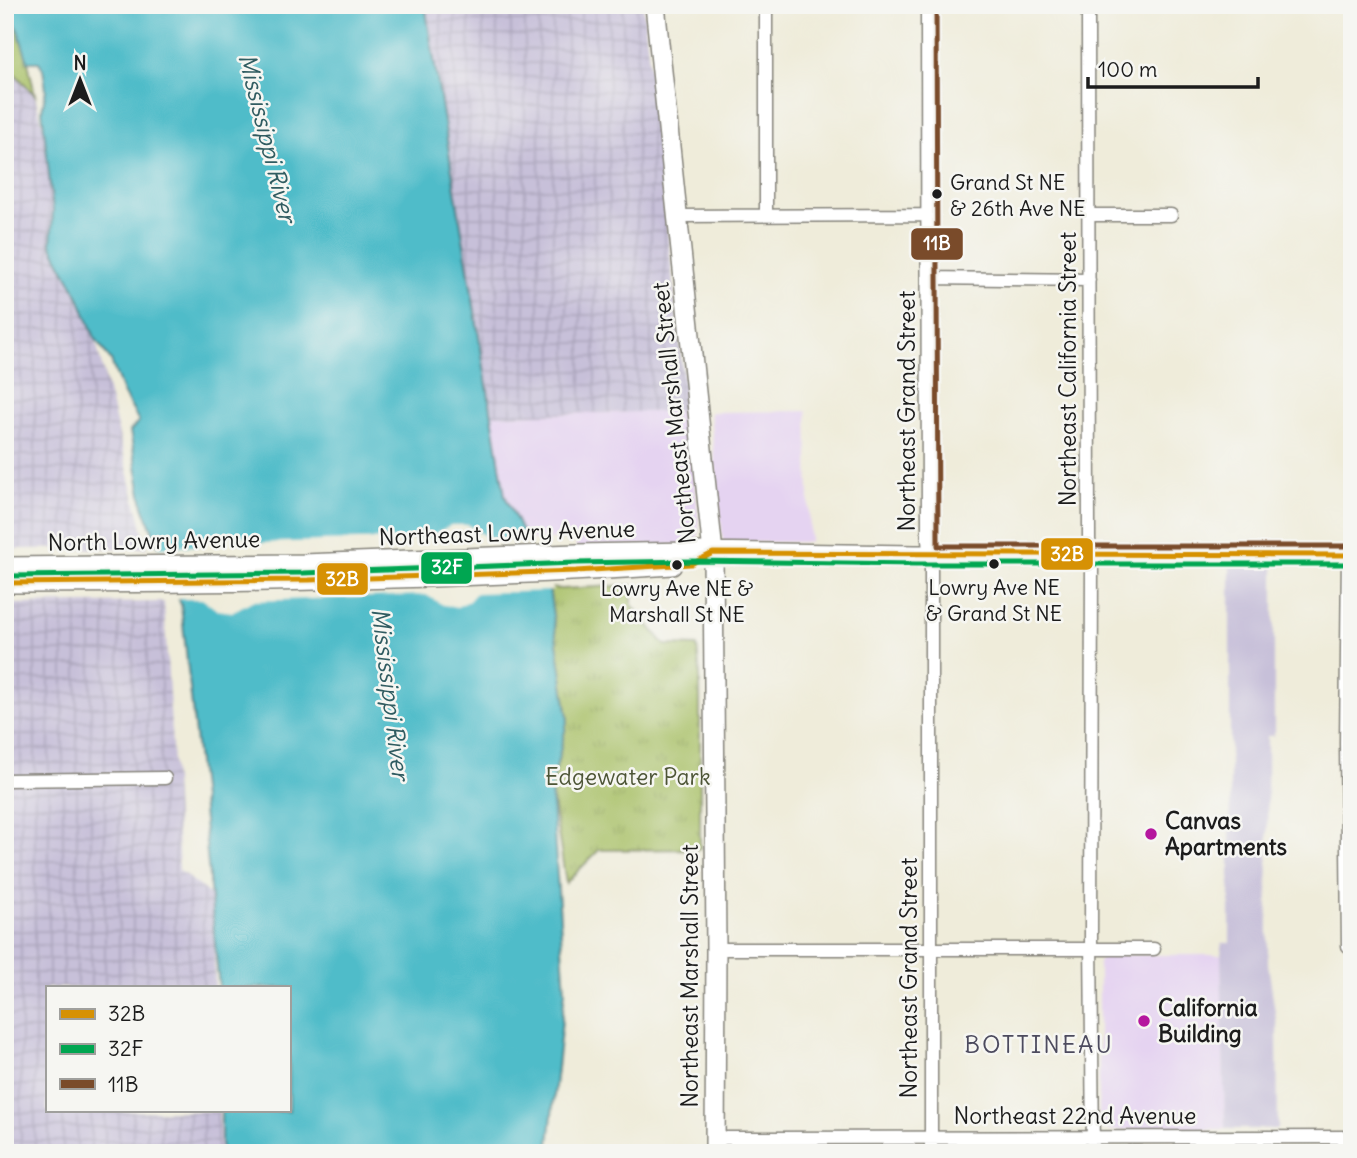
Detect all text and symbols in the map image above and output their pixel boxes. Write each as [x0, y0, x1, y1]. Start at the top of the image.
north arrow [46, 46, 116, 116]
scale bar [1088, 46, 1257, 90]
water label: Mississippi River [233, 50, 304, 228]
text: N [73, 51, 87, 75]
text: 100 m [1098, 56, 1157, 83]
place label: Grand St NE & 26th Ave NE [950, 169, 1086, 222]
marker: Grand St NE & 26th Ave NE [930, 187, 944, 201]
line badge: 11B [910, 227, 964, 261]
text: 11B [923, 231, 951, 255]
street label: Northeast California Street [1053, 231, 1082, 506]
street label: Northeast Marshall Street [645, 280, 702, 545]
street label: Northeast Grand Street [892, 290, 921, 531]
street label: Northeast Lowry Avenue [378, 514, 636, 551]
street label: North Lowry Avenue [47, 524, 261, 557]
line badge: 32B [1040, 537, 1094, 571]
text: 32B [1050, 542, 1084, 566]
line badge: 32F [420, 551, 473, 585]
text: 32F [431, 555, 463, 579]
marker: Lowry Ave NE & Grand St NE [987, 557, 1001, 571]
marker: Lowry Ave NE & Marshall St NE [670, 558, 684, 572]
line badge: 32B [316, 562, 369, 596]
text: 32B [325, 567, 359, 591]
place label: Lowry Ave NE & Grand St NE [926, 574, 1062, 627]
place label: Lowry Ave NE & Marshall St NE [601, 575, 753, 628]
water label: Mississippi River [366, 606, 417, 785]
park label: Edgewater Park [545, 762, 711, 791]
place label: Canvas Apartments [1165, 806, 1287, 861]
marker: Canvas Apartments [1143, 826, 1159, 842]
street label: Northeast Marshall Street [675, 844, 704, 1108]
street label: Northeast Grand Street [894, 857, 923, 1098]
legend [46, 986, 290, 1112]
place label: California Building [1158, 993, 1258, 1048]
text: 32B [108, 1000, 145, 1027]
marker: California Building [1136, 1013, 1152, 1029]
district label: BOTTINEAU [964, 1029, 1114, 1059]
text: 32F [108, 1035, 143, 1062]
text: 11B [108, 1071, 138, 1098]
street label: Northeast 22nd Avenue [954, 1101, 1196, 1130]

